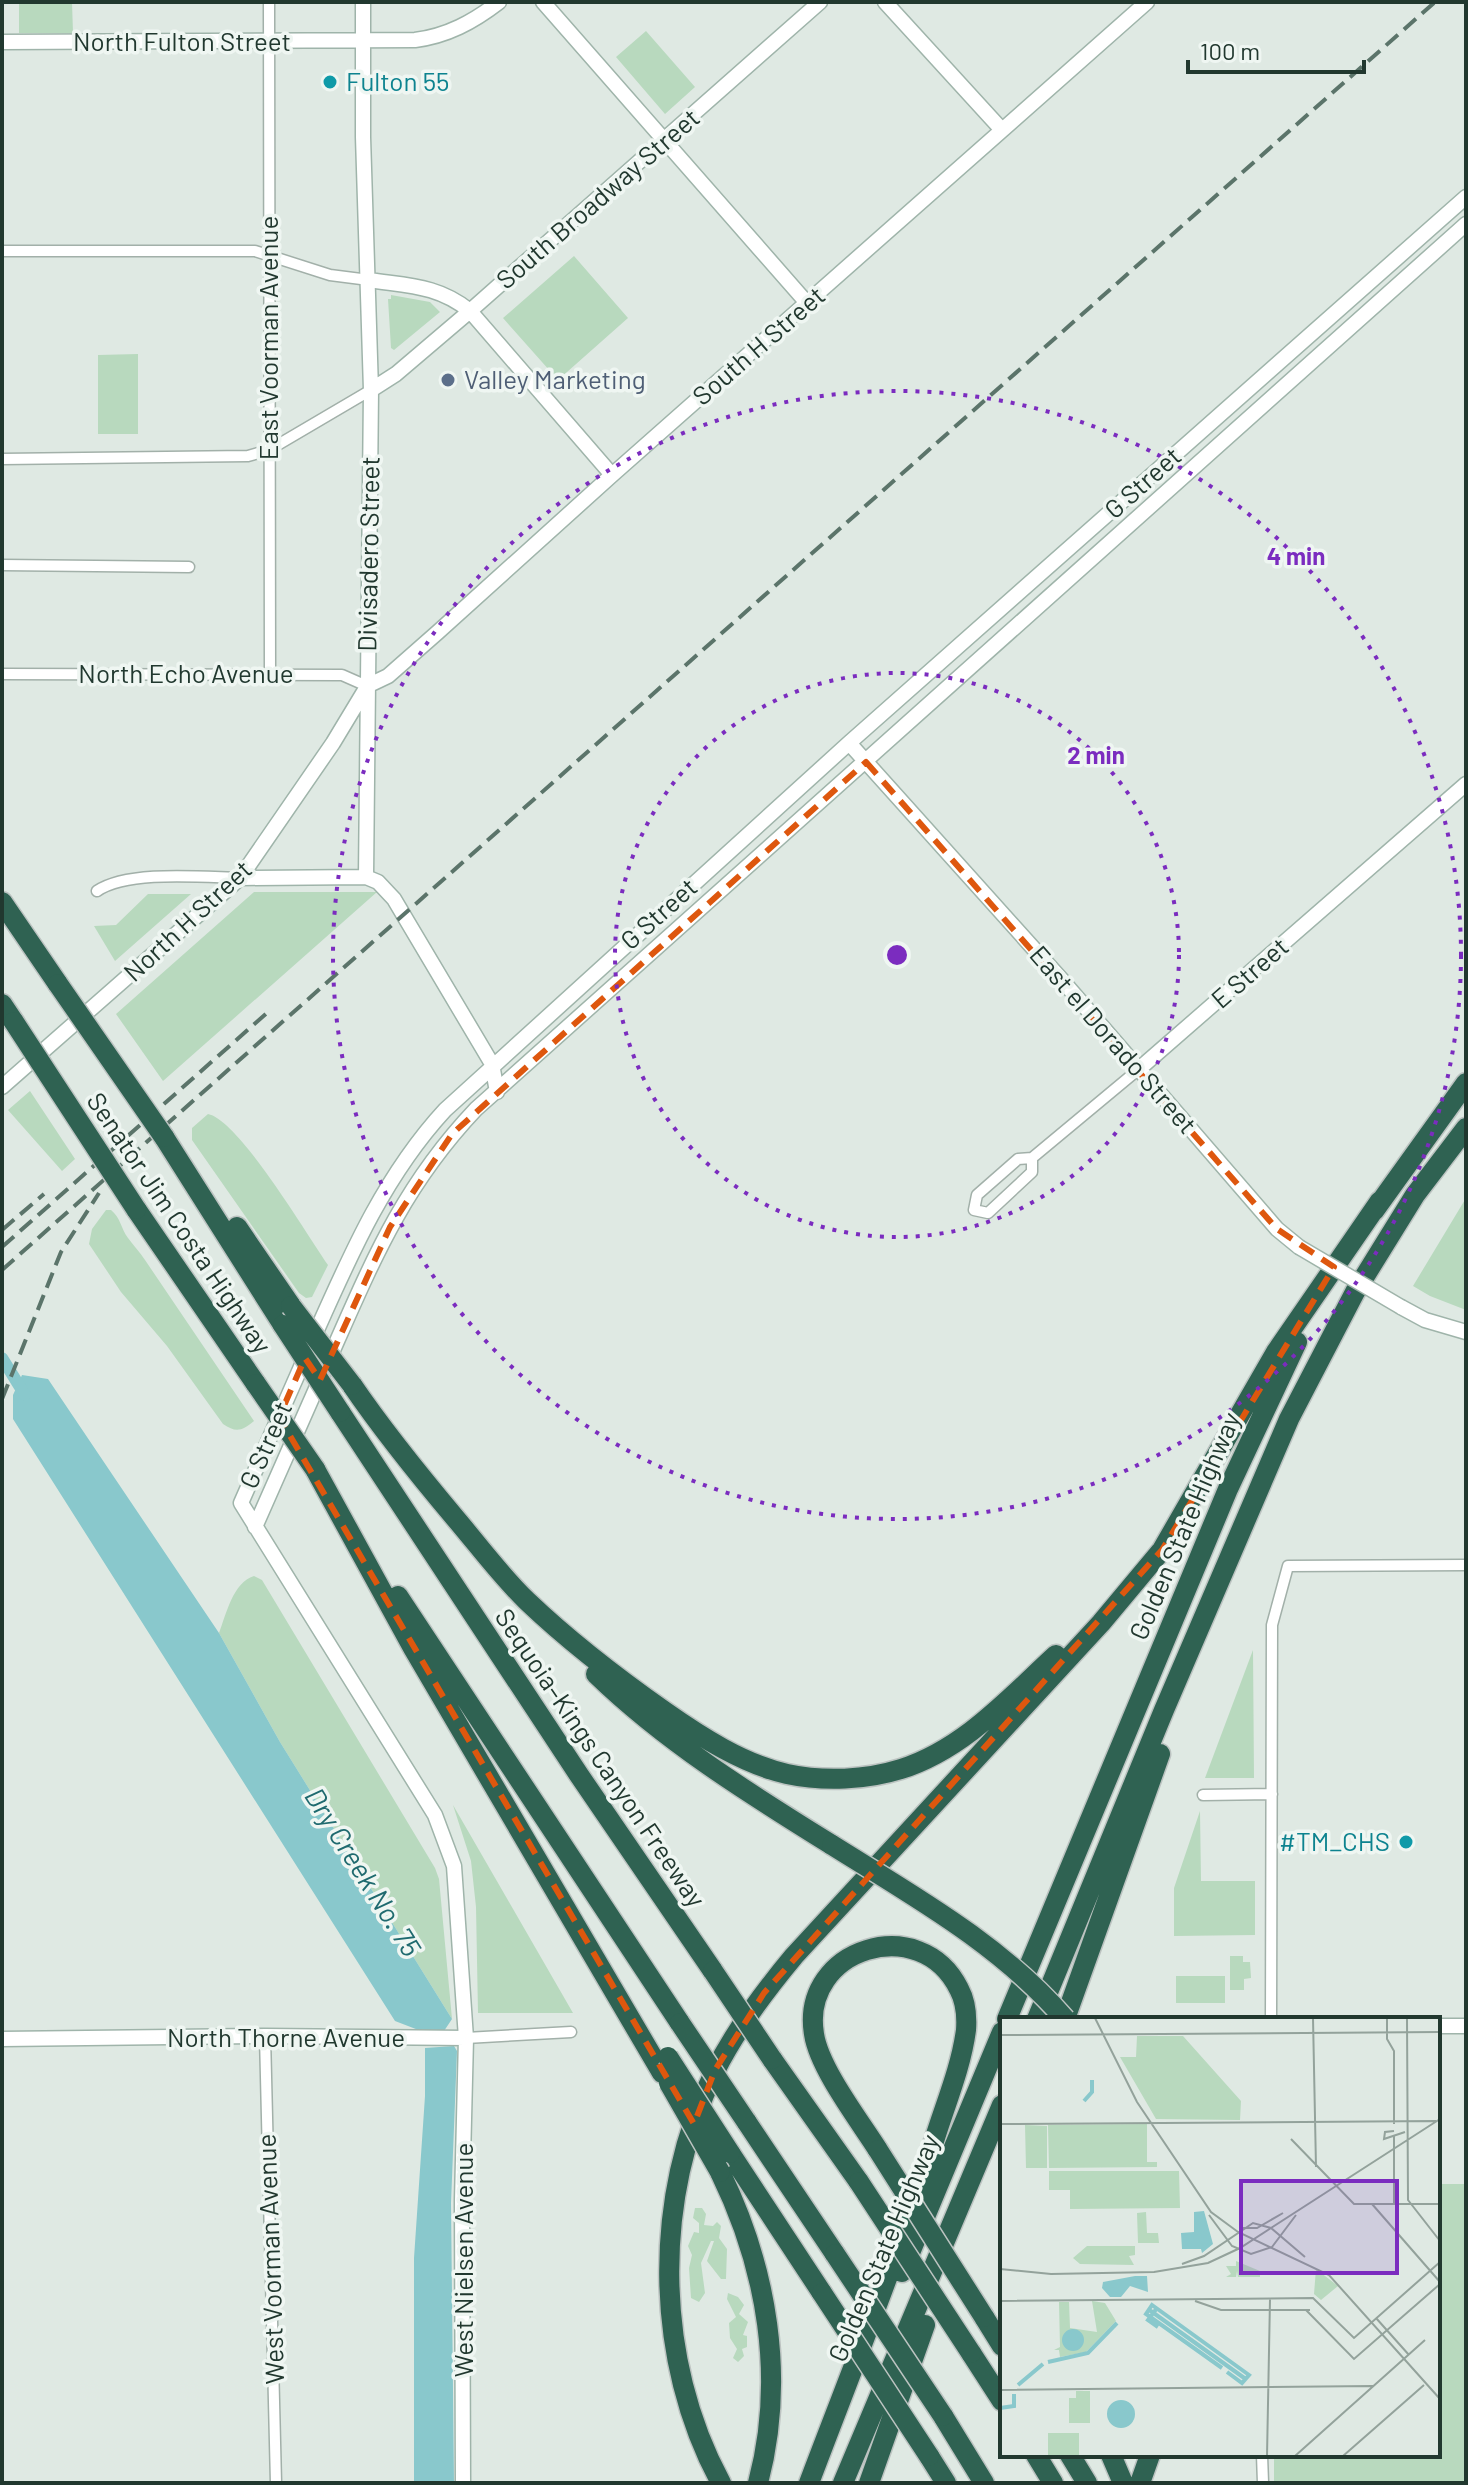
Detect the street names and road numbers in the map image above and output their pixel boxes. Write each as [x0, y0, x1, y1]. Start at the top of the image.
street label: North Fulton Street [73, 25, 291, 56]
street label: South Broadway Street [489, 101, 705, 295]
street label: East Voorman Avenue [252, 216, 283, 460]
street label: South H Street [686, 279, 831, 411]
street label: G Street [1097, 440, 1187, 524]
street label: Divisadero Street [350, 456, 385, 652]
street label: North Echo Avenue [78, 657, 294, 688]
street label: North H Street [117, 853, 257, 987]
street label: G Street [613, 871, 703, 955]
street label: E Street [1204, 930, 1294, 1014]
street label: East el Dorado Street [1024, 939, 1204, 1139]
street label: Senator Jim Costa Highway [81, 1086, 279, 1358]
street label: G Street [232, 1396, 298, 1493]
street label: Golden State Highway [1122, 1407, 1246, 1644]
street label: Sequoia–Kings Canyon Freeway [490, 1602, 713, 1912]
street label: North Thorne Avenue [167, 2021, 405, 2052]
street label: Golden State Highway [821, 2129, 945, 2366]
street label: West Voorman Avenue [250, 2133, 289, 2385]
street label: West Nielsen Avenue [447, 2143, 478, 2377]

